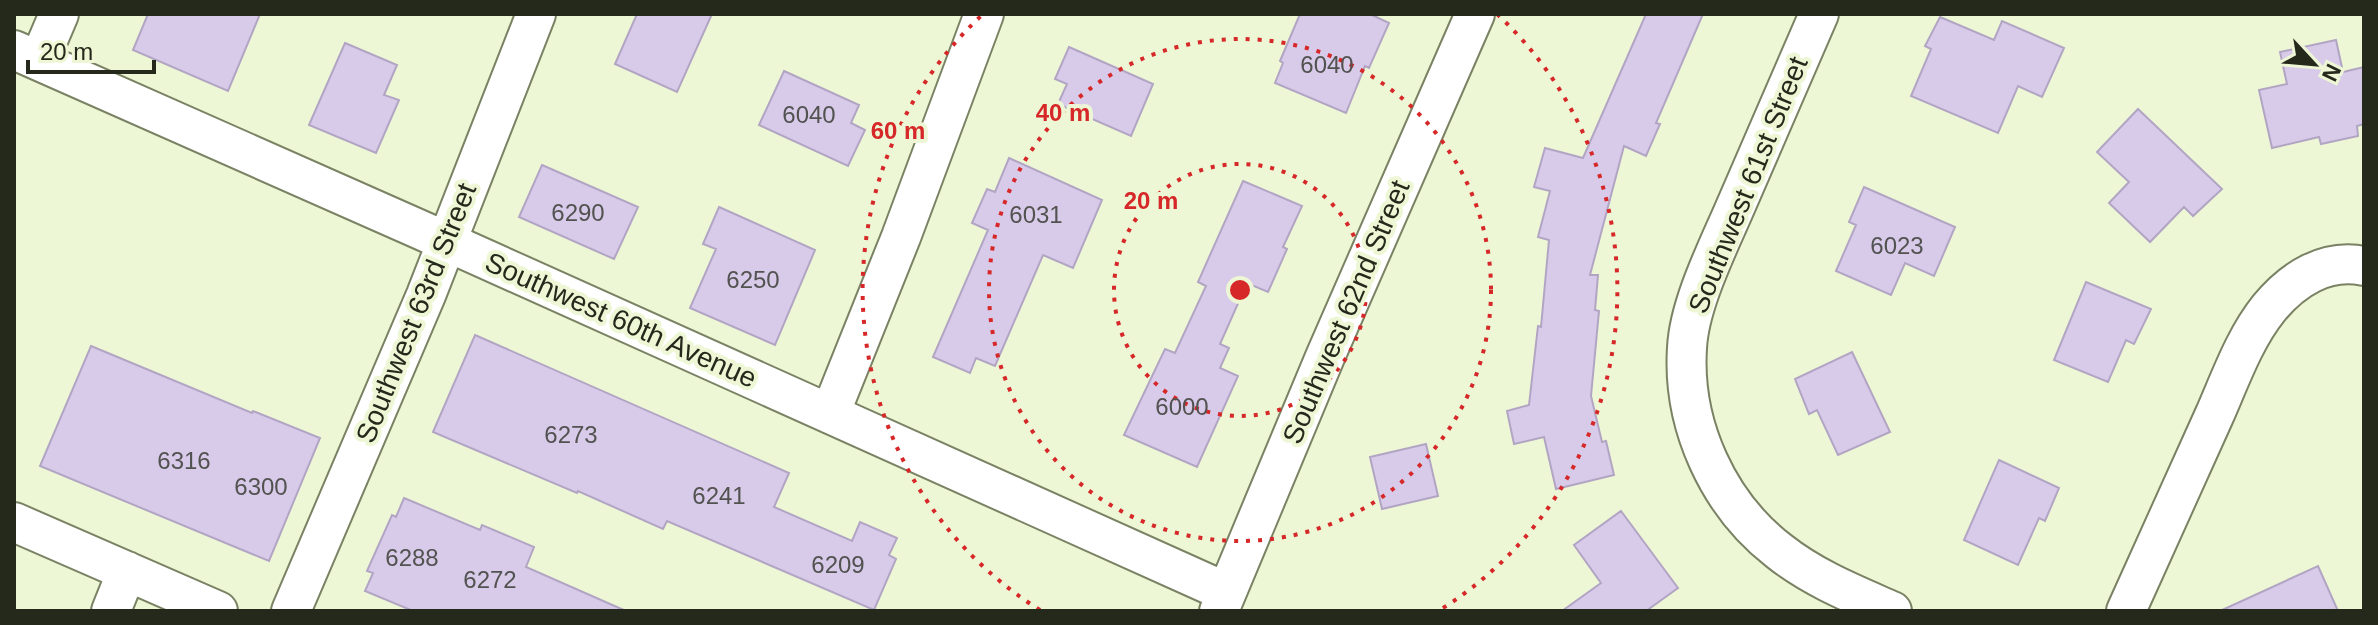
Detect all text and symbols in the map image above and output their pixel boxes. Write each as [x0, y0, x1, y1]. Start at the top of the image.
scale bar [28, 24, 154, 74]
north arrow [2274, 24, 2354, 104]
text: 20 m [40, 38, 93, 65]
house number: 6040 [1300, 51, 1354, 78]
street label: Southwest 61st Street [1682, 52, 1814, 318]
text: N [2317, 60, 2346, 85]
text: 40 m [1036, 99, 1090, 126]
house number: 6040 [782, 101, 836, 128]
text: 60 m [871, 117, 925, 144]
street label: Southwest 62nd Street [1276, 175, 1416, 448]
street label: Southwest 63rd Street [350, 179, 482, 447]
text: 20 m [1124, 187, 1178, 214]
house number: 6290 [551, 199, 605, 226]
house number: 6031 [1009, 201, 1063, 228]
house number: 6023 [1870, 232, 1924, 259]
street label: Southwest 60th Avenue [481, 246, 761, 394]
house number: 6250 [726, 266, 780, 293]
centre of rings [1226, 276, 1254, 304]
house number: 6000 [1155, 393, 1209, 420]
house number: 6273 [544, 421, 598, 448]
house number: 6316 [157, 447, 211, 474]
house number: 6300 [234, 473, 288, 500]
house number: 6241 [692, 482, 746, 509]
house number: 6288 [385, 544, 439, 571]
house number: 6209 [811, 551, 865, 578]
house number: 6272 [463, 566, 517, 593]

